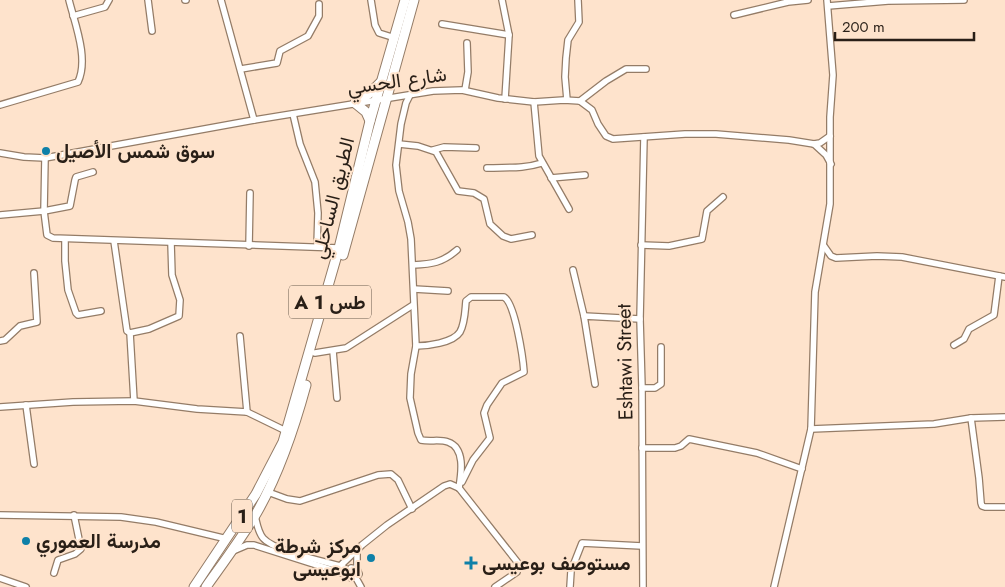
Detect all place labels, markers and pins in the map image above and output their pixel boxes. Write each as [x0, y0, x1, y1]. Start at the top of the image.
place label: سوق شمس الأصيل [56, 137, 215, 166]
marker: سوق شمس الأصيل [40, 145, 52, 157]
place label: مدرسة العموري [36, 527, 161, 558]
place label: مركز شرطة ابوعيسى [275, 532, 361, 584]
marker: مدرسة العموري [20, 535, 32, 547]
place label: مستوصف بوعيسى [482, 549, 631, 578]
marker: مركز شرطة ابوعيسى [365, 552, 377, 564]
marker: مستوصف بوعيسى [464, 556, 478, 570]

